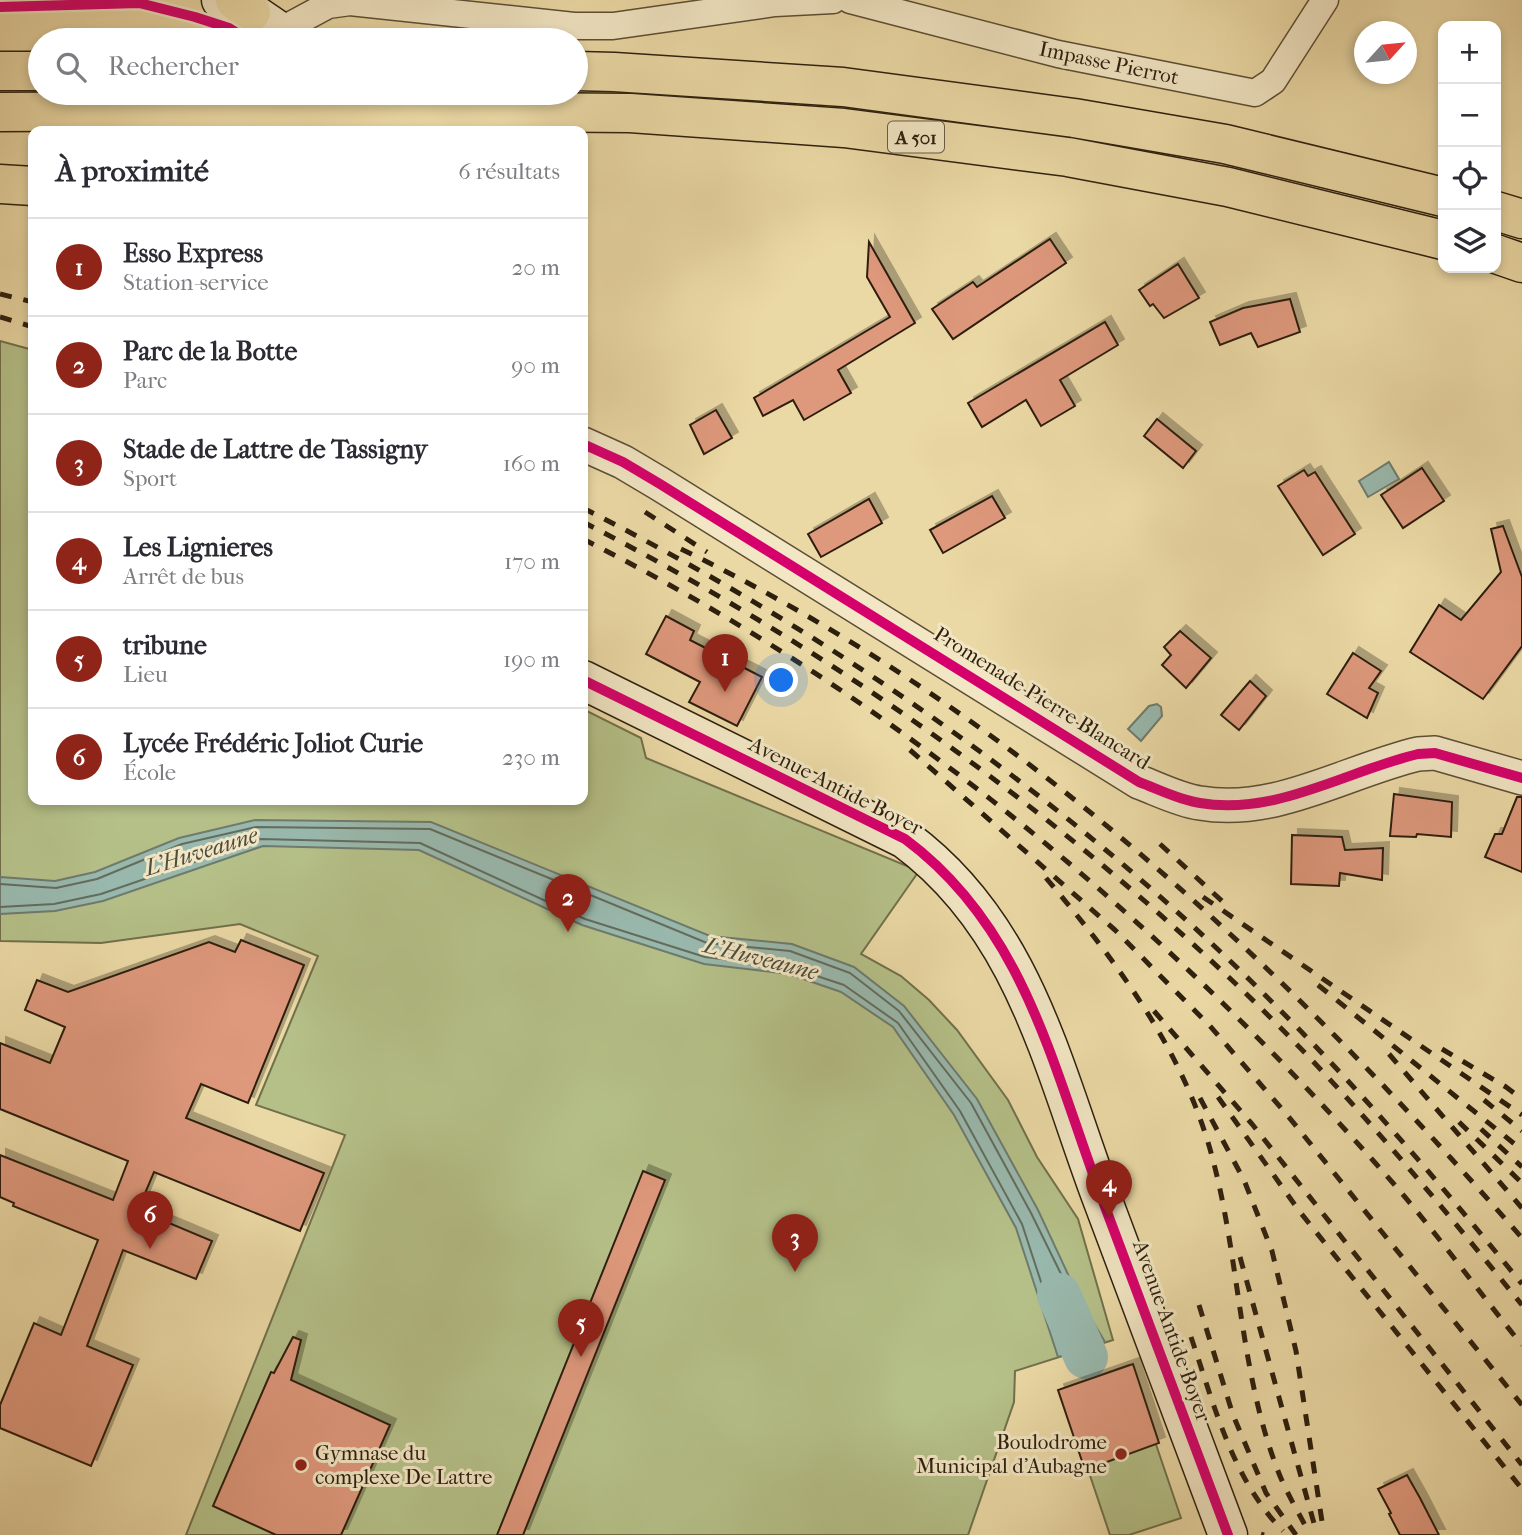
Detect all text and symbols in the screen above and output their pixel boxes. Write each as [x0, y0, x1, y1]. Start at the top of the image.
north arrow [1354, 21, 1417, 84]
map controls [1438, 21, 1501, 273]
button: + [1438, 21, 1501, 84]
search box [28, 28, 588, 105]
street label: Impasse Pierrot [1037, 36, 1181, 90]
icon: search [52, 48, 90, 86]
text: Rechercher [108, 51, 239, 82]
button: − [1438, 84, 1501, 147]
road number: A 501 [888, 122, 944, 153]
button: locate [1438, 147, 1501, 210]
text: À proximité [56, 154, 209, 189]
text: 6 résultats [458, 158, 560, 185]
button: layers [1438, 210, 1501, 273]
text: Esso Express [123, 238, 263, 269]
text: 1 [75, 254, 83, 281]
text: 20 m [511, 254, 560, 281]
text: Station-service [123, 269, 269, 296]
text: Parc de la Botte [123, 336, 297, 367]
text: 2 [73, 352, 85, 379]
text: 90 m [511, 352, 560, 379]
text: Parc [123, 367, 167, 394]
text: Stade de Lattre de Tassigny [123, 434, 427, 465]
text: 3 [74, 450, 84, 477]
text: 160 m [503, 450, 560, 477]
text: Sport [123, 465, 177, 492]
text: Les Lignieres [123, 532, 273, 563]
text: 4 [72, 548, 86, 575]
text: 170 m [504, 548, 560, 575]
text: Arrêt de bus [123, 563, 244, 590]
street label: Promenade Pierre Blancard [930, 622, 1155, 775]
text: tribune [123, 630, 207, 661]
pin: 1 [702, 634, 748, 692]
text: 5 [74, 646, 84, 673]
text: 190 m [503, 646, 560, 673]
text: Lieu [123, 661, 168, 688]
your location [764, 663, 798, 697]
text: Lycée Frédéric Joliot Curie [123, 728, 423, 759]
street label: Avenue Antide Boyer [744, 731, 927, 840]
text: 6 [73, 744, 85, 771]
text: 230 m [502, 744, 560, 771]
text: École [123, 759, 176, 786]
water label: L'Huveaune [139, 821, 262, 882]
pin: 2 [545, 874, 591, 932]
water label: L'Huveaune [699, 931, 822, 986]
pin: 4 [1086, 1160, 1132, 1218]
pin: 6 [127, 1191, 173, 1249]
pin: 3 [772, 1214, 818, 1272]
street label: Avenue Antide Boyer [1128, 1236, 1216, 1425]
pin: 5 [558, 1299, 604, 1357]
place label: Boulodrome Municipal d'Aubagne [916, 1430, 1107, 1478]
place label: Gymnase du complexe De Lattre [315, 1441, 492, 1489]
marker: Boulodrome Municipal d'Aubagne [1113, 1446, 1129, 1462]
marker: Gymnase du complexe De Lattre [293, 1457, 309, 1473]

